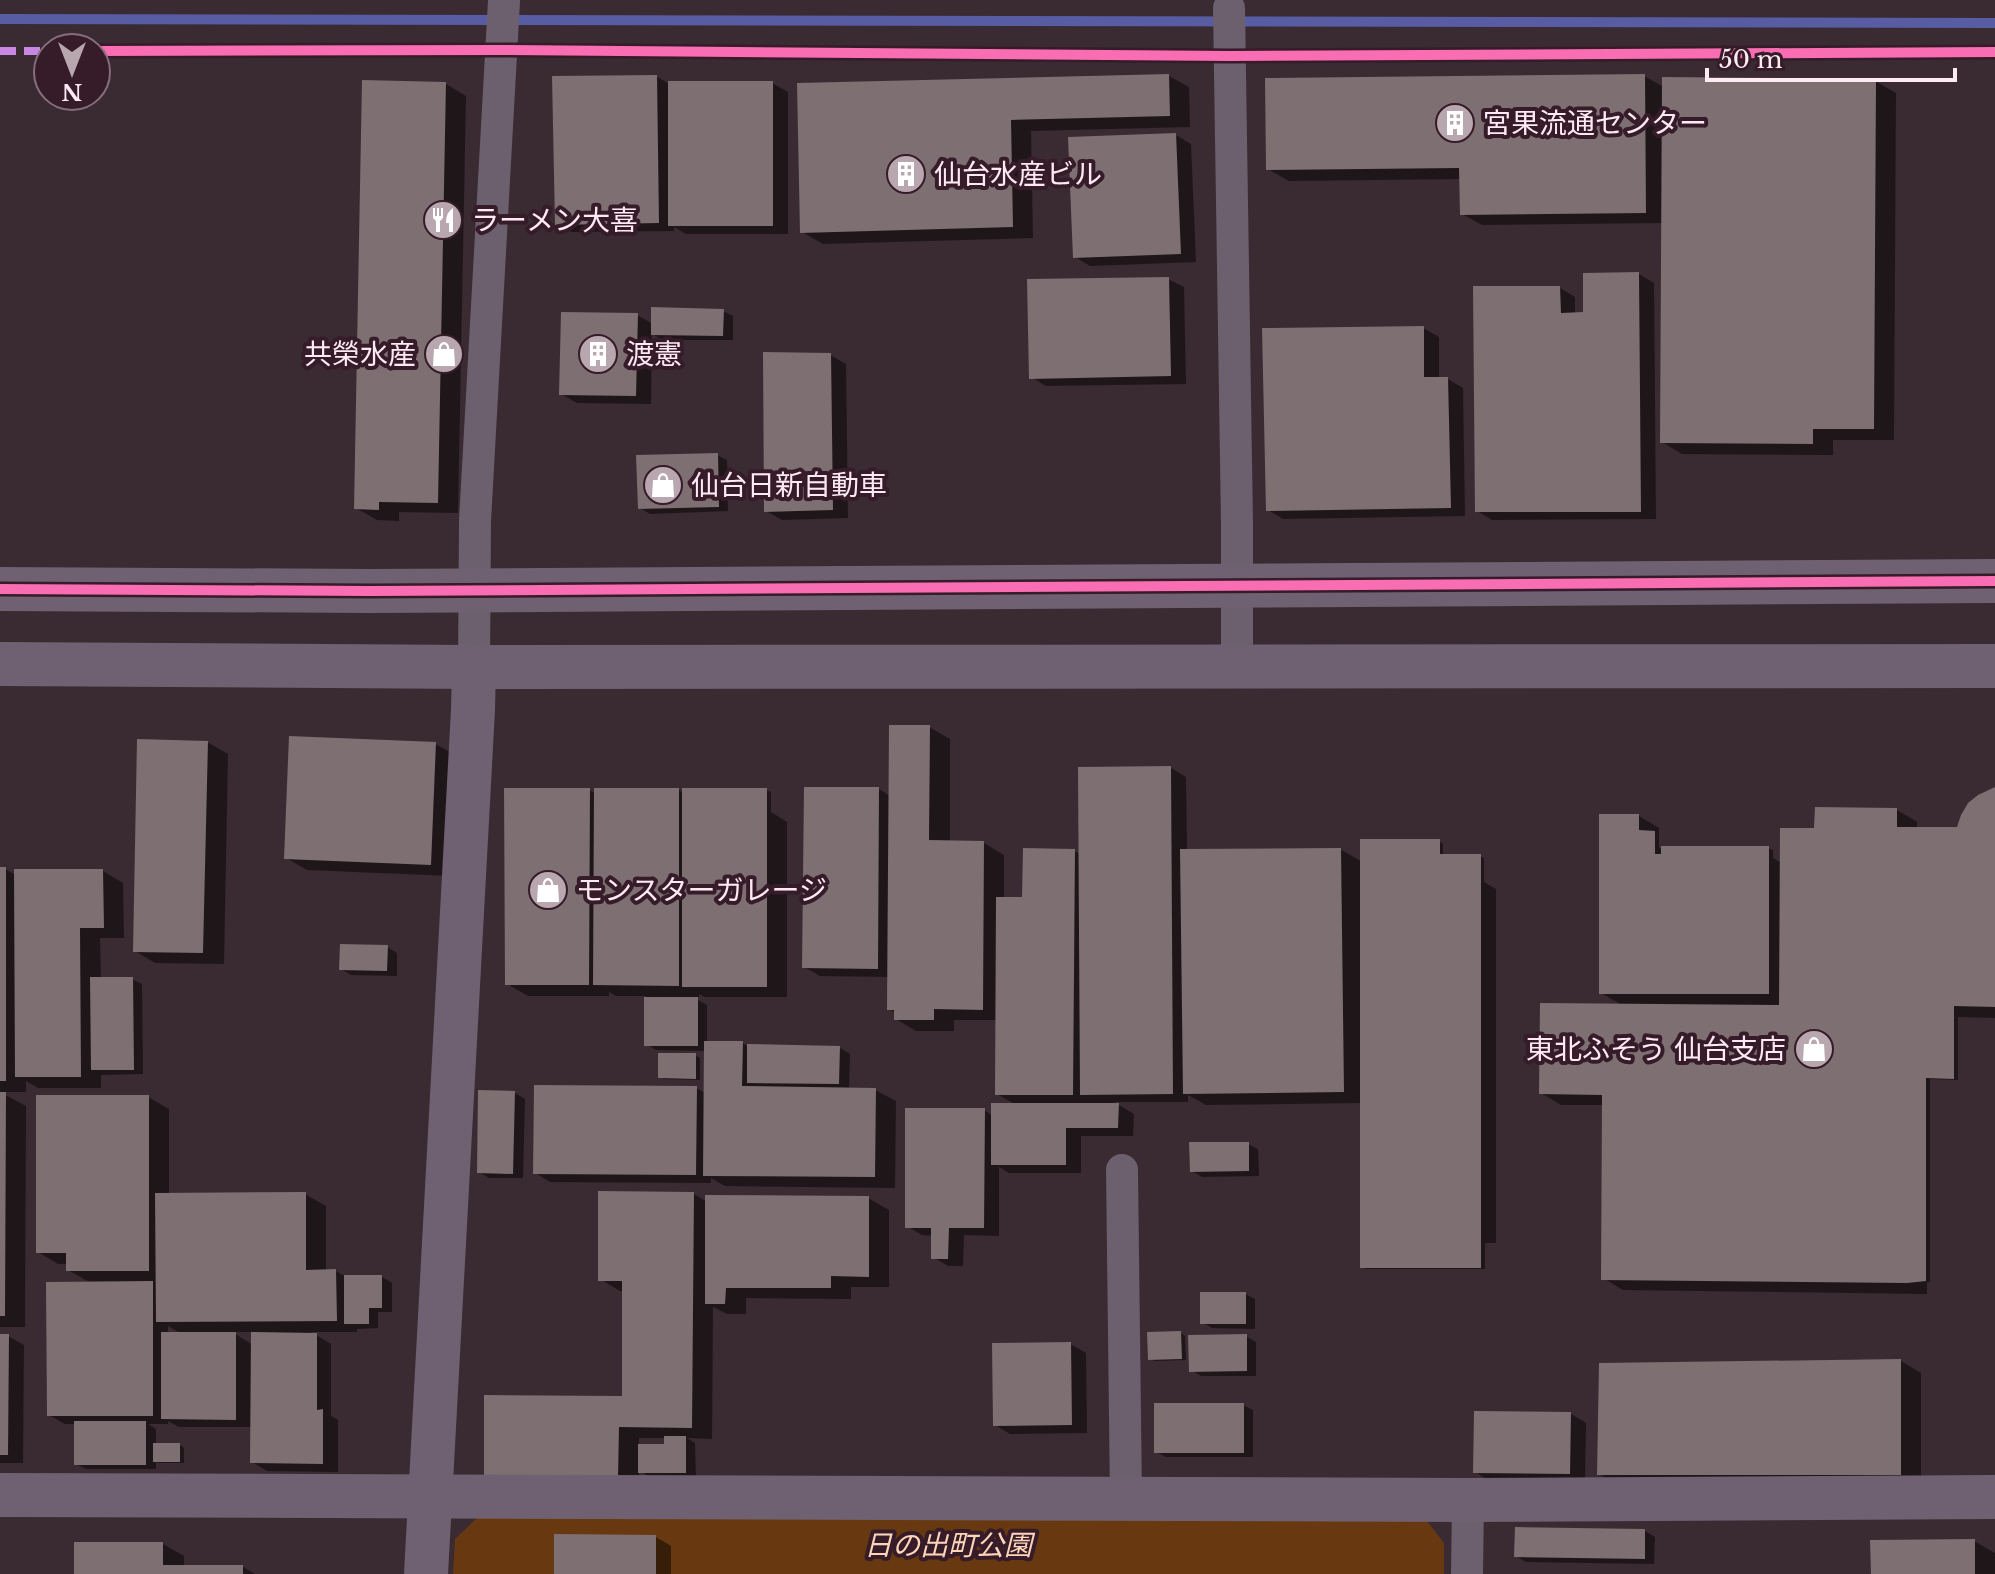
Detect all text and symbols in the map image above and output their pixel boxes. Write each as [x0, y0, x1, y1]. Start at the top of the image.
north arrow [32, 32, 112, 112]
scale bar [1707, 32, 1955, 82]
text: 50 m [1719, 45, 1783, 74]
text: N [61, 78, 82, 105]
building icon: 宮果流通センター [1434, 102, 1476, 144]
place label: 宮果流通センター [1483, 106, 1707, 141]
building icon: 仙台水産ビル [885, 153, 927, 195]
place label: 仙台水産ビル [934, 157, 1102, 192]
restaurant icon: ラーメン大喜 [422, 199, 464, 241]
place label: ラーメン大喜 [471, 203, 638, 238]
shop icon: 共榮水産 [423, 333, 465, 375]
building icon: 渡憲 [577, 333, 619, 375]
place label: 共榮水産 [304, 337, 416, 372]
place label: 渡憲 [626, 337, 682, 372]
shop icon: 仙台日新自動車 [642, 464, 684, 506]
place label: 仙台日新自動車 [691, 468, 887, 503]
shop icon: モンスターガレージ [527, 869, 569, 911]
place label: モンスターガレージ [576, 873, 827, 908]
shop icon: 東北ふそう 仙台支店 [1793, 1028, 1835, 1070]
place label: 東北ふそう 仙台支店 [1526, 1032, 1786, 1067]
park label: 日の出町公園 [864, 1528, 1036, 1563]

